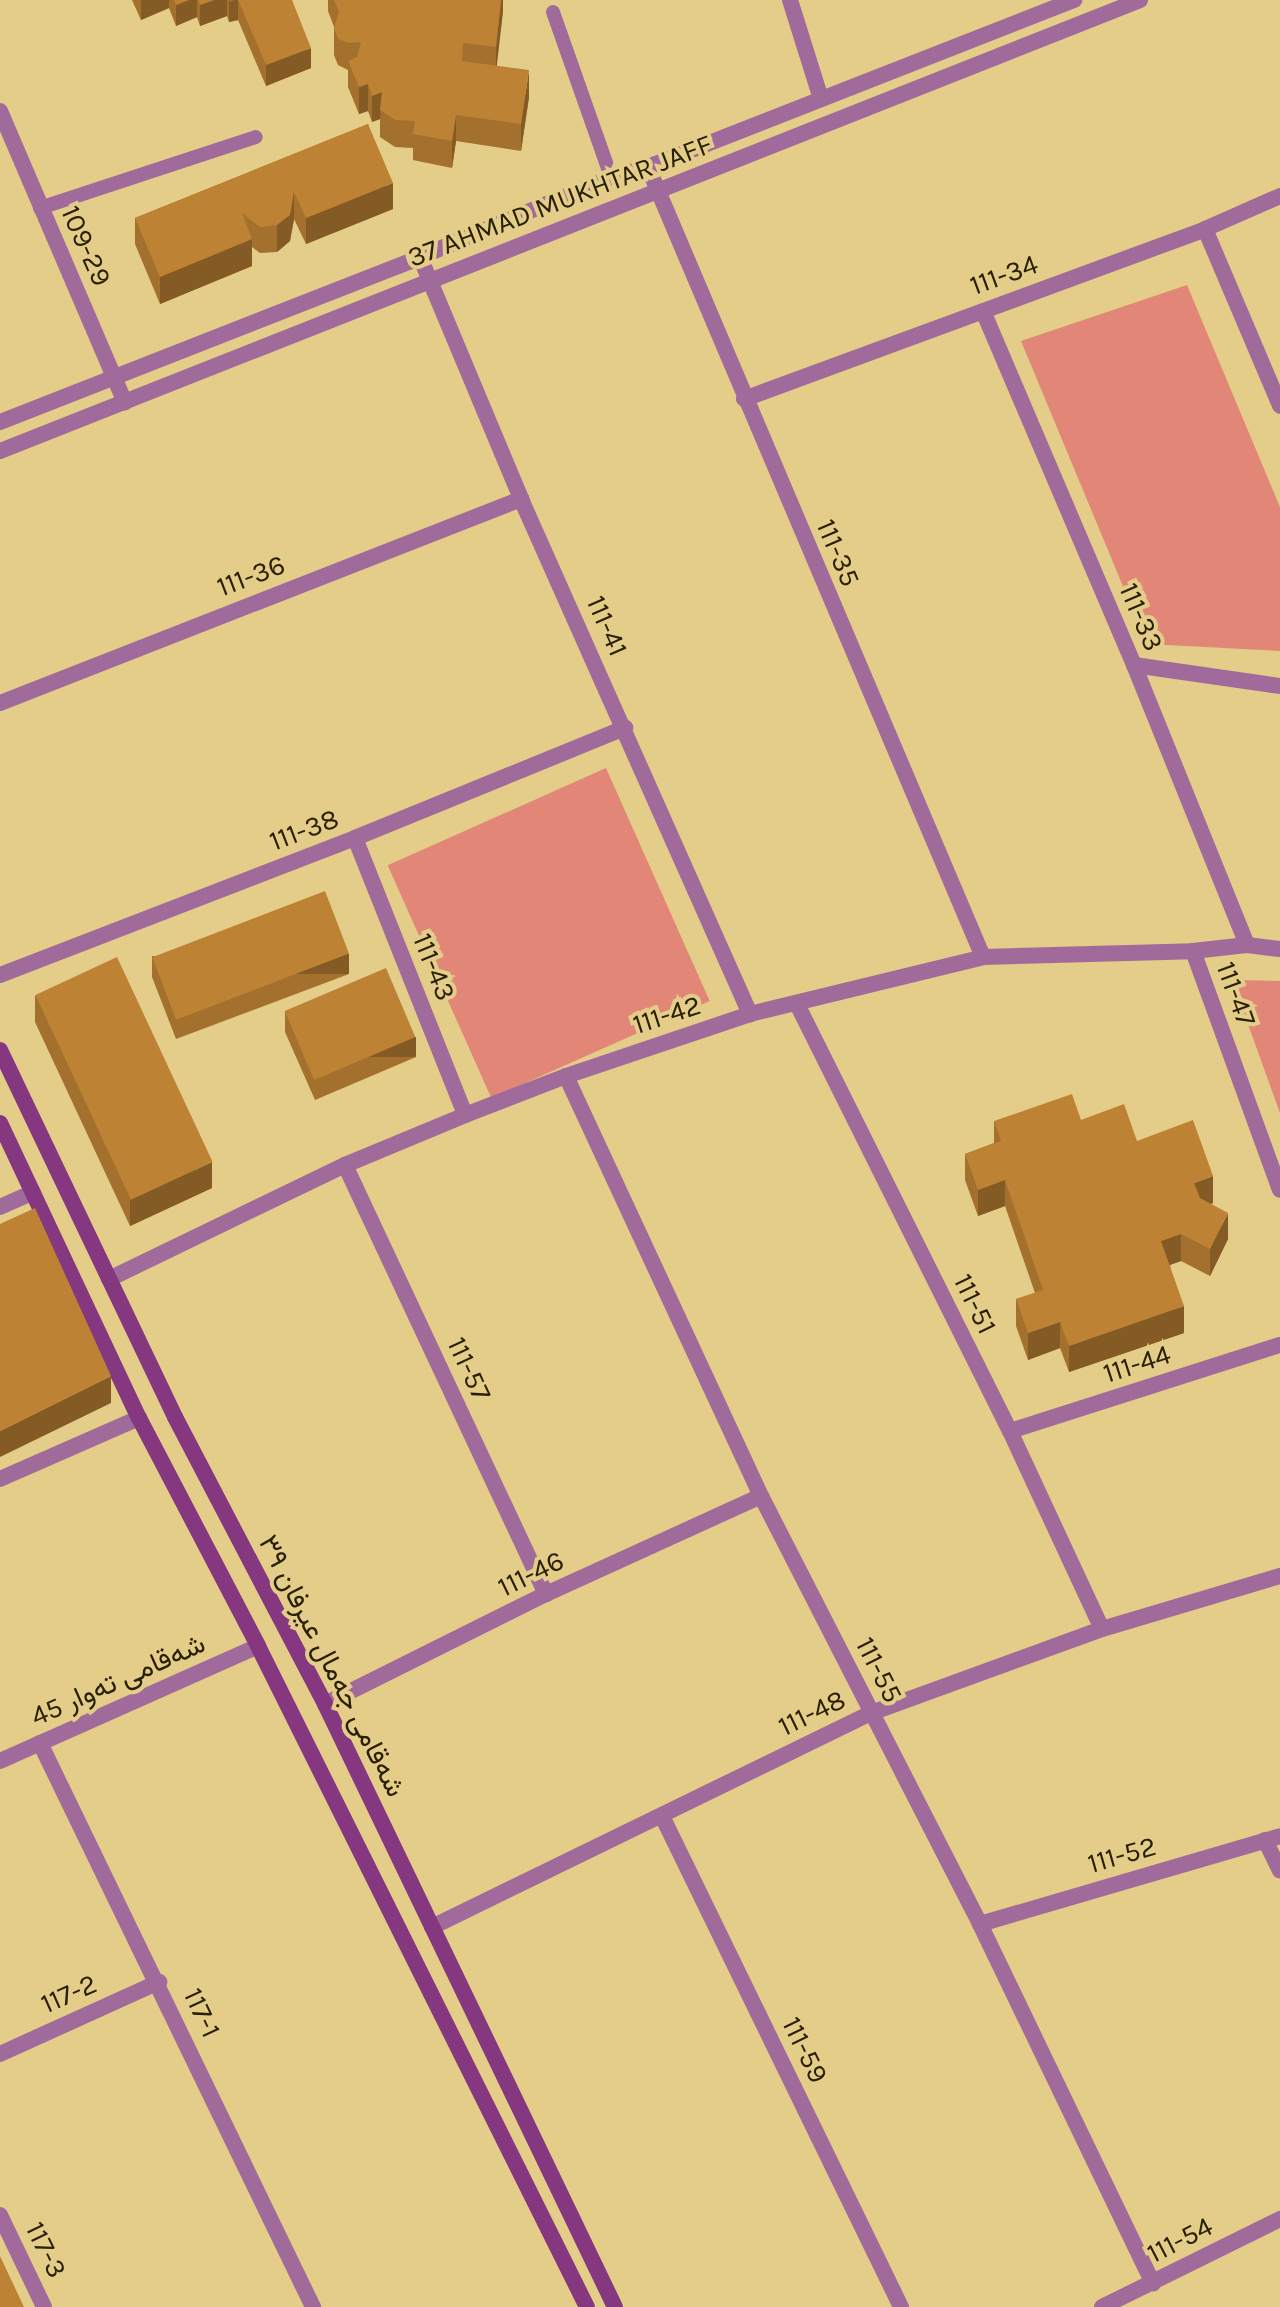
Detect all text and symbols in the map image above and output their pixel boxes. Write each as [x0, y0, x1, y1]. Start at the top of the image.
street label: 37 AHMAD MUKHTAR JAFF [403, 127, 717, 275]
street label: 109-29 [54, 201, 118, 291]
street label: 111-34 [966, 247, 1042, 303]
street label: 111-35 [809, 514, 867, 592]
street label: 111-36 [212, 548, 290, 604]
street label: 111-33 [1112, 578, 1170, 656]
street label: 111-41 [579, 591, 635, 661]
street label: 111-38 [265, 802, 343, 858]
street label: 111-43 [405, 928, 463, 1006]
street label: 111-47 [1209, 957, 1263, 1031]
street label: 111-42 [629, 988, 705, 1042]
street label: 111-51 [946, 1269, 1004, 1339]
street label: 111-57 [440, 1332, 498, 1406]
street label: 111-44 [1099, 1337, 1175, 1391]
street label: شەقامی جەمال عیرفان ٣٩ [251, 1529, 413, 1803]
street label: 111-46 [493, 1544, 569, 1604]
street label: شەقامی تەوار 45 [26, 1627, 210, 1733]
street label: 111-55 [848, 1632, 910, 1708]
street label: 111-48 [773, 1682, 851, 1744]
street label: 111-52 [1084, 1829, 1160, 1881]
street label: 117-2 [36, 1967, 102, 2021]
street label: 117-1 [176, 1983, 228, 2043]
street label: 111-59 [775, 2011, 835, 2089]
street label: 111-54 [1142, 2209, 1218, 2271]
street label: 117-3 [18, 2217, 74, 2283]

